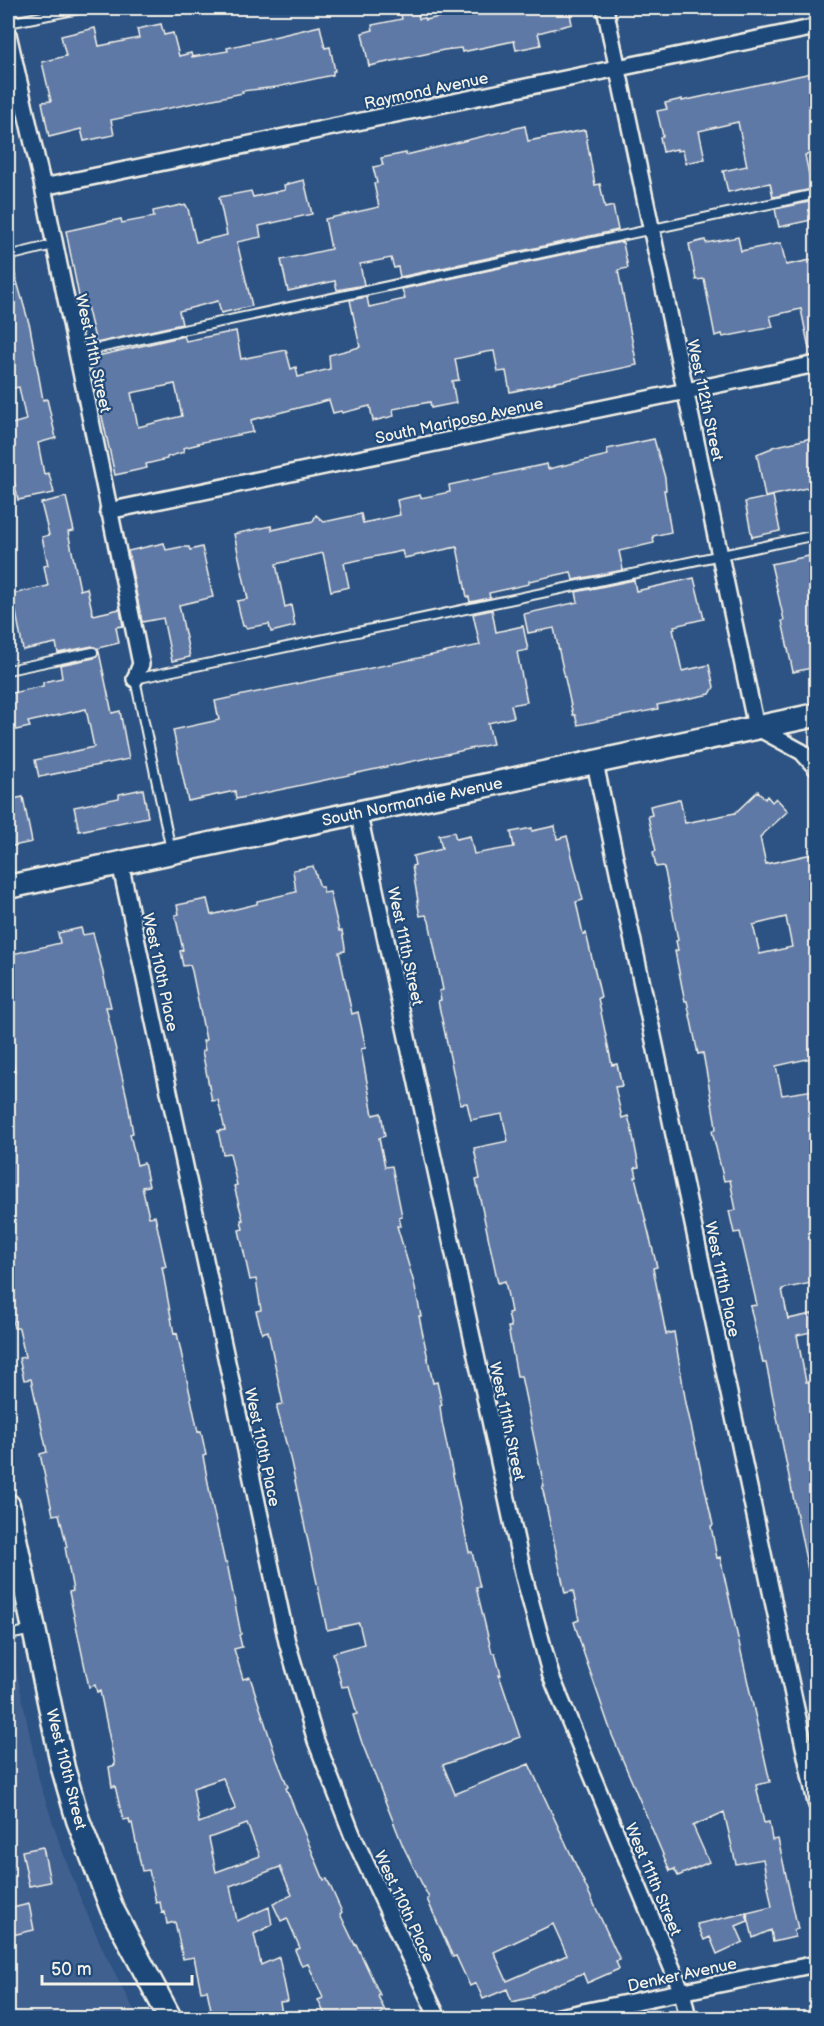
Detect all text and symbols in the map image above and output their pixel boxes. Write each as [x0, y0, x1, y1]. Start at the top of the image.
street label: Raymond Avenue [363, 69, 490, 114]
street label: West 111th Street [71, 292, 114, 414]
street label: West 112th Street [682, 338, 727, 463]
street label: South Mariposa Avenue [374, 394, 546, 449]
street label: South Normandie Avenue [320, 774, 505, 831]
street label: West 111th Street [383, 885, 426, 1007]
street label: West 110th Place [138, 911, 181, 1034]
street label: West 111th Place [700, 1220, 743, 1339]
street label: West 111th Street [485, 1360, 528, 1482]
street label: West 110th Place [240, 1386, 283, 1509]
street label: West 110th Street [41, 1707, 90, 1832]
street label: West 111th Street [620, 1820, 685, 1939]
street label: West 110th Place [370, 1848, 438, 1966]
scale bar [42, 1948, 192, 1986]
street label: Denker Avenue [626, 1955, 739, 1996]
text: 50 m [51, 1959, 92, 1980]

